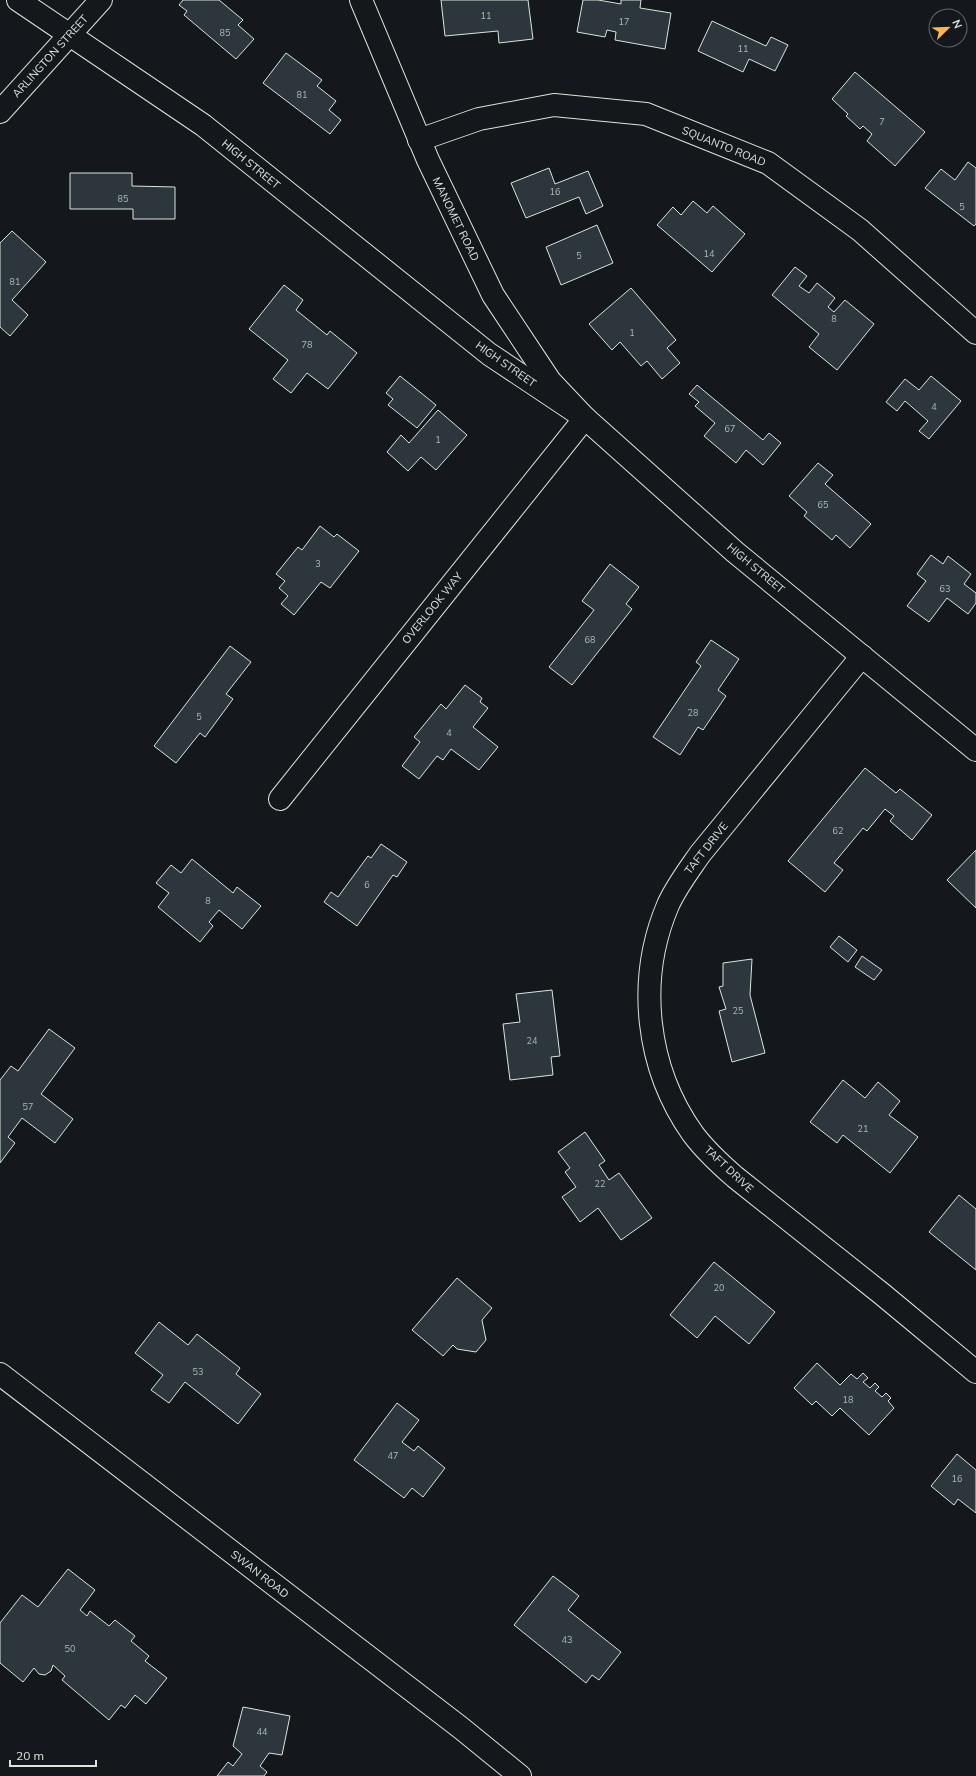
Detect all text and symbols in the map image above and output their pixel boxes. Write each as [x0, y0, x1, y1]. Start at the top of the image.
north arrow [928, 8, 968, 48]
house number: 11 [481, 10, 491, 21]
street label: ARLINGTON STREET [9, 11, 91, 100]
house number: 17 [619, 16, 629, 27]
text: N [949, 18, 965, 31]
house number: 85 [220, 27, 231, 38]
house number: 11 [738, 43, 748, 54]
house number: 81 [297, 89, 307, 100]
house number: 7 [879, 116, 885, 127]
street label: SQUANTO ROAD [680, 123, 768, 169]
street label: HIGH STREET [219, 136, 283, 192]
street label: MANOMET ROAD [430, 175, 482, 263]
house number: 16 [550, 186, 560, 197]
house number: 85 [118, 193, 129, 204]
house number: 5 [959, 201, 965, 212]
house number: 14 [704, 248, 715, 259]
house number: 5 [576, 250, 582, 261]
house number: 81 [10, 276, 20, 287]
house number: 8 [831, 313, 837, 324]
house number: 1 [629, 327, 635, 338]
street label: HIGH STREET [473, 338, 539, 390]
house number: 78 [302, 339, 312, 350]
house number: 4 [931, 401, 937, 412]
house number: 67 [725, 423, 735, 434]
house number: 1 [435, 434, 441, 445]
house number: 65 [818, 499, 829, 510]
street label: HIGH STREET [724, 540, 788, 596]
house number: 3 [315, 558, 321, 569]
street label: OVERLOOK WAY [399, 569, 465, 647]
house number: 63 [940, 583, 950, 594]
house number: 68 [585, 634, 595, 645]
house number: 28 [688, 707, 698, 718]
house number: 5 [196, 711, 202, 722]
house number: 4 [446, 727, 452, 738]
street label: TAFT DRIVE [681, 819, 731, 877]
house number: 62 [833, 825, 843, 836]
house number: 6 [364, 879, 370, 890]
house number: 8 [205, 895, 211, 906]
house number: 25 [733, 1005, 744, 1016]
house number: 24 [527, 1035, 538, 1046]
house number: 57 [23, 1101, 33, 1112]
house number: 21 [858, 1123, 868, 1134]
street label: TAFT DRIVE [701, 1143, 757, 1195]
house number: 22 [595, 1178, 605, 1189]
house number: 20 [714, 1282, 724, 1293]
house number: 53 [193, 1366, 203, 1377]
house number: 18 [843, 1394, 853, 1405]
house number: 47 [388, 1450, 398, 1461]
house number: 16 [952, 1473, 962, 1484]
street label: SWAN ROAD [228, 1547, 292, 1601]
house number: 43 [562, 1634, 572, 1645]
house number: 50 [65, 1643, 75, 1654]
house number: 44 [257, 1726, 268, 1737]
scale bar [10, 1742, 96, 1768]
text: 20 m [16, 1748, 44, 1763]

